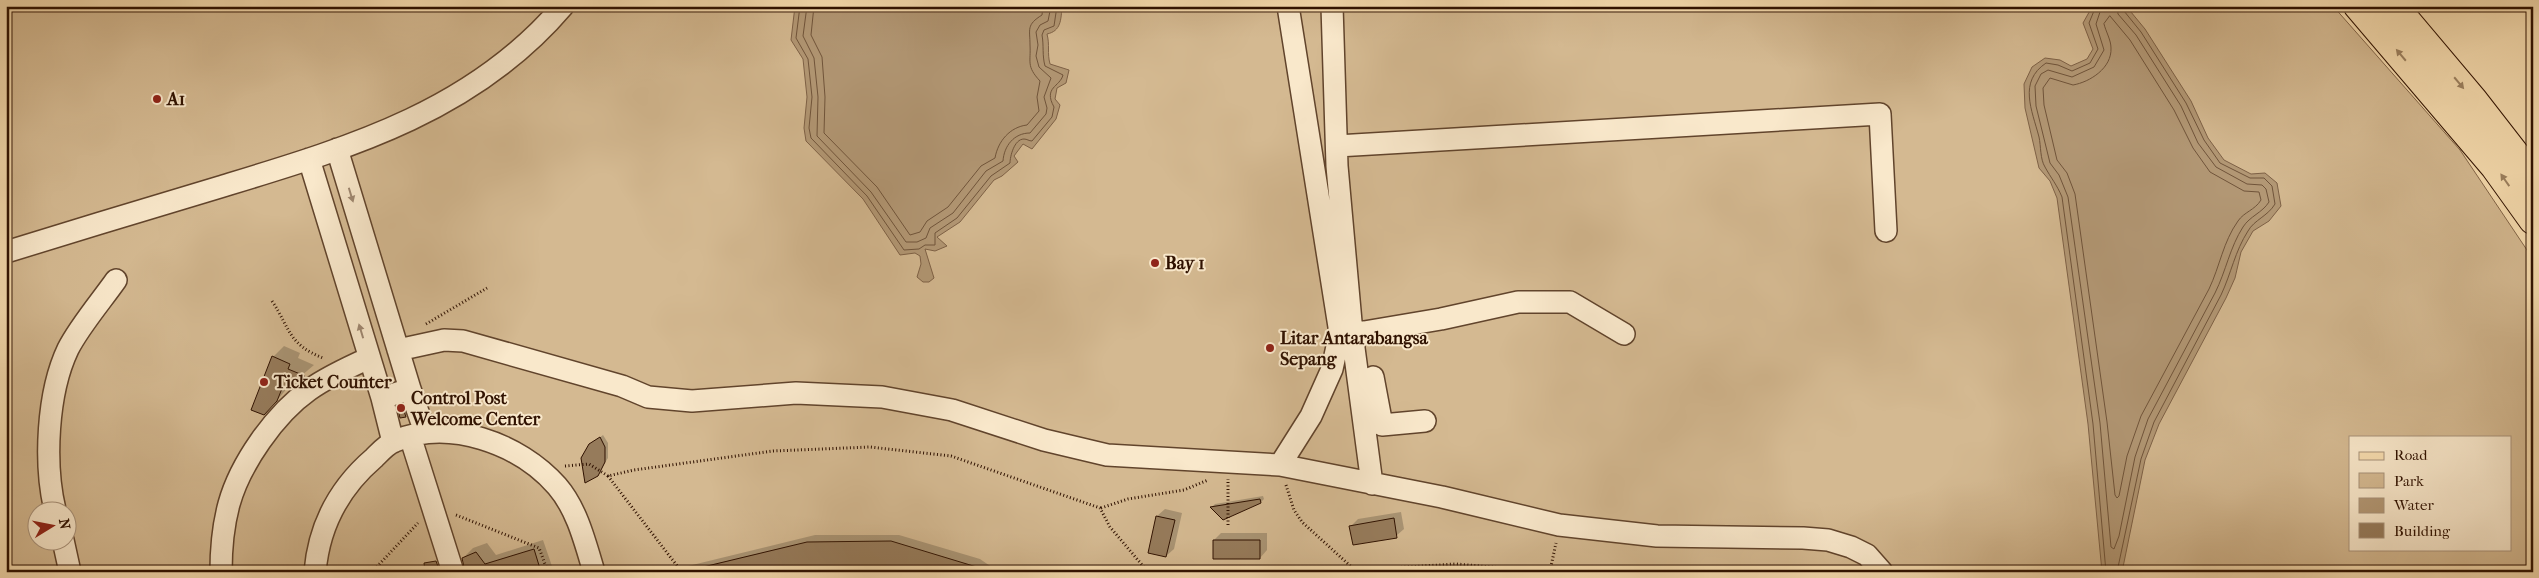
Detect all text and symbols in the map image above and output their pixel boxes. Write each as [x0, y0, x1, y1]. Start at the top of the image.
one-way arrow [2396, 49, 2407, 62]
one-way arrow [2454, 77, 2465, 90]
place label: A1 [166, 89, 185, 110]
marker: A1 [151, 93, 163, 105]
one-way arrow [2500, 174, 2510, 187]
one-way arrow [348, 188, 356, 203]
place label: Bay 1 [1165, 253, 1205, 274]
marker: Bay 1 [1149, 257, 1161, 269]
one-way arrow [357, 323, 364, 338]
place label: Litar Antarabangsa Sepang [1280, 328, 1428, 370]
marker: Litar Antarabangsa Sepang [1264, 342, 1276, 354]
place label: Ticket Counter [273, 372, 392, 393]
marker: Ticket Counter [258, 376, 270, 388]
place label: Control Post Welcome Center [410, 388, 540, 430]
marker: Control Post Welcome Center [395, 402, 407, 414]
legend [2349, 436, 2512, 550]
text: Road [2394, 446, 2428, 464]
text: Park [2394, 472, 2424, 490]
text: Water [2393, 496, 2434, 514]
north arrow [28, 500, 78, 550]
text: N [55, 517, 74, 531]
text: Building [2394, 522, 2451, 540]

